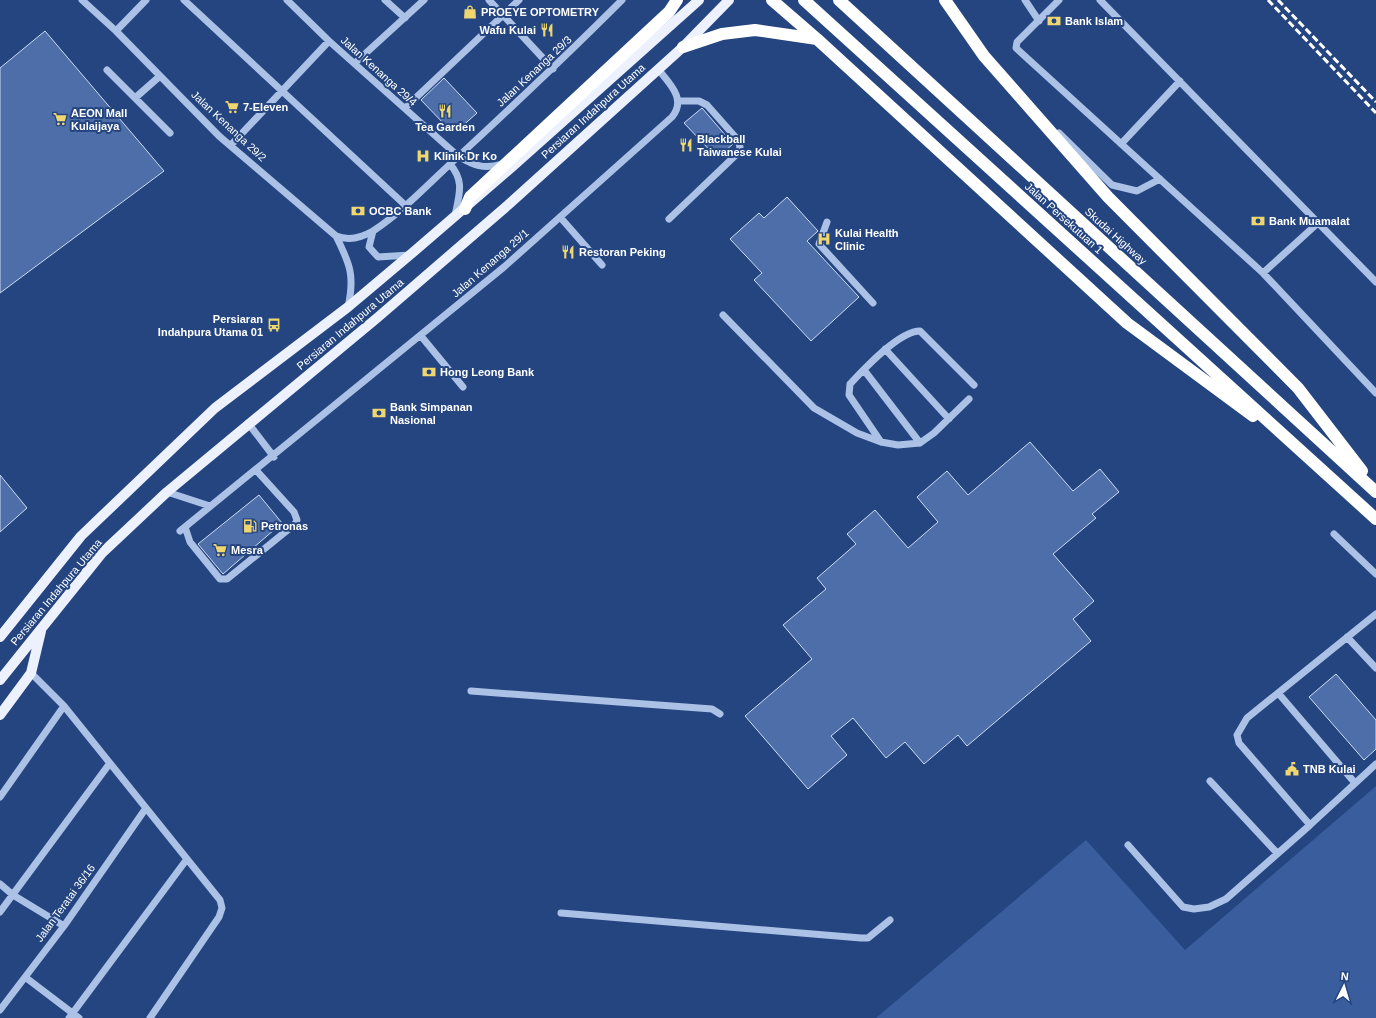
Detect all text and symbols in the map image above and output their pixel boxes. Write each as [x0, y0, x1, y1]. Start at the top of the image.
shop icon: PROEYE OPTOMETRY [462, 4, 478, 20]
place label: PROEYE OPTOMETRY [481, 6, 600, 18]
bank icon: Bank Islam [1046, 13, 1062, 29]
place label: Bank Islam [1065, 15, 1123, 27]
restaurant icon: Wafu Kulai [539, 22, 555, 38]
place label: Wafu Kulai [480, 24, 536, 36]
street label: Jalan Kenanga 29/3 [494, 33, 574, 109]
street label: Jalan Kenanga 29/4 [339, 34, 419, 108]
street label: Persiaran Indahpura Utama [539, 61, 648, 161]
street label: Jalan Kenanga 29/2 [189, 88, 269, 164]
supermarket icon: 7-Eleven [224, 99, 240, 115]
place label: 7-Eleven [243, 101, 289, 113]
restaurant icon: Tea Garden [437, 103, 453, 119]
place label: AEON Mall Kulaijaya [71, 107, 127, 132]
supermarket icon: AEON Mall Kulaijaya [52, 111, 68, 127]
place label: Tea Garden [415, 121, 475, 133]
place label: Blackball Taiwanese Kulai [697, 133, 782, 158]
restaurant icon: Blackball Taiwanese Kulai [678, 137, 694, 153]
hospital icon: Klinik Dr Ko [415, 148, 431, 164]
place label: Klinik Dr Ko [434, 150, 497, 162]
street label: Jalan Persekutuan 1 [1023, 180, 1105, 256]
bank icon: OCBC Bank [350, 203, 366, 219]
place label: OCBC Bank [369, 205, 432, 217]
street label: Skudai Highway [1083, 205, 1150, 267]
bank icon: Bank Muamalat [1250, 213, 1266, 229]
place label: Bank Muamalat [1269, 215, 1350, 227]
street label: Jalan Kenanga 29/1 [449, 226, 531, 300]
place label: Kulai Health Clinic [835, 227, 899, 252]
hospital icon: Kulai Health Clinic [816, 231, 832, 247]
restaurant icon: Restoran Peking [560, 244, 576, 260]
place label: Restoran Peking [579, 246, 666, 258]
street label: Persiaran Indahpura Utama [294, 275, 406, 372]
place label: Persiaran Indahpura Utama 01 [158, 313, 263, 338]
bus stop icon: Persiaran Indahpura Utama 01 [266, 317, 282, 333]
bank icon: Hong Leong Bank [421, 364, 437, 380]
place label: Hong Leong Bank [440, 366, 535, 378]
place label: Bank Simpanan Nasional [390, 401, 473, 426]
bank icon: Bank Simpanan Nasional [371, 405, 387, 421]
fuel station icon: Petronas [242, 518, 258, 534]
place label: Petronas [261, 520, 308, 532]
street label: Persiaran Indahpura Utama [8, 536, 105, 648]
supermarket icon: Mesra [212, 542, 228, 558]
place label: Mesra [231, 544, 264, 556]
public building icon: TNB Kulai [1284, 761, 1300, 777]
place label: TNB Kulai [1303, 763, 1356, 775]
street label: Jalan Teratai 36/16 [33, 862, 97, 944]
north arrow [1324, 966, 1364, 1006]
text: N [1340, 970, 1349, 982]

